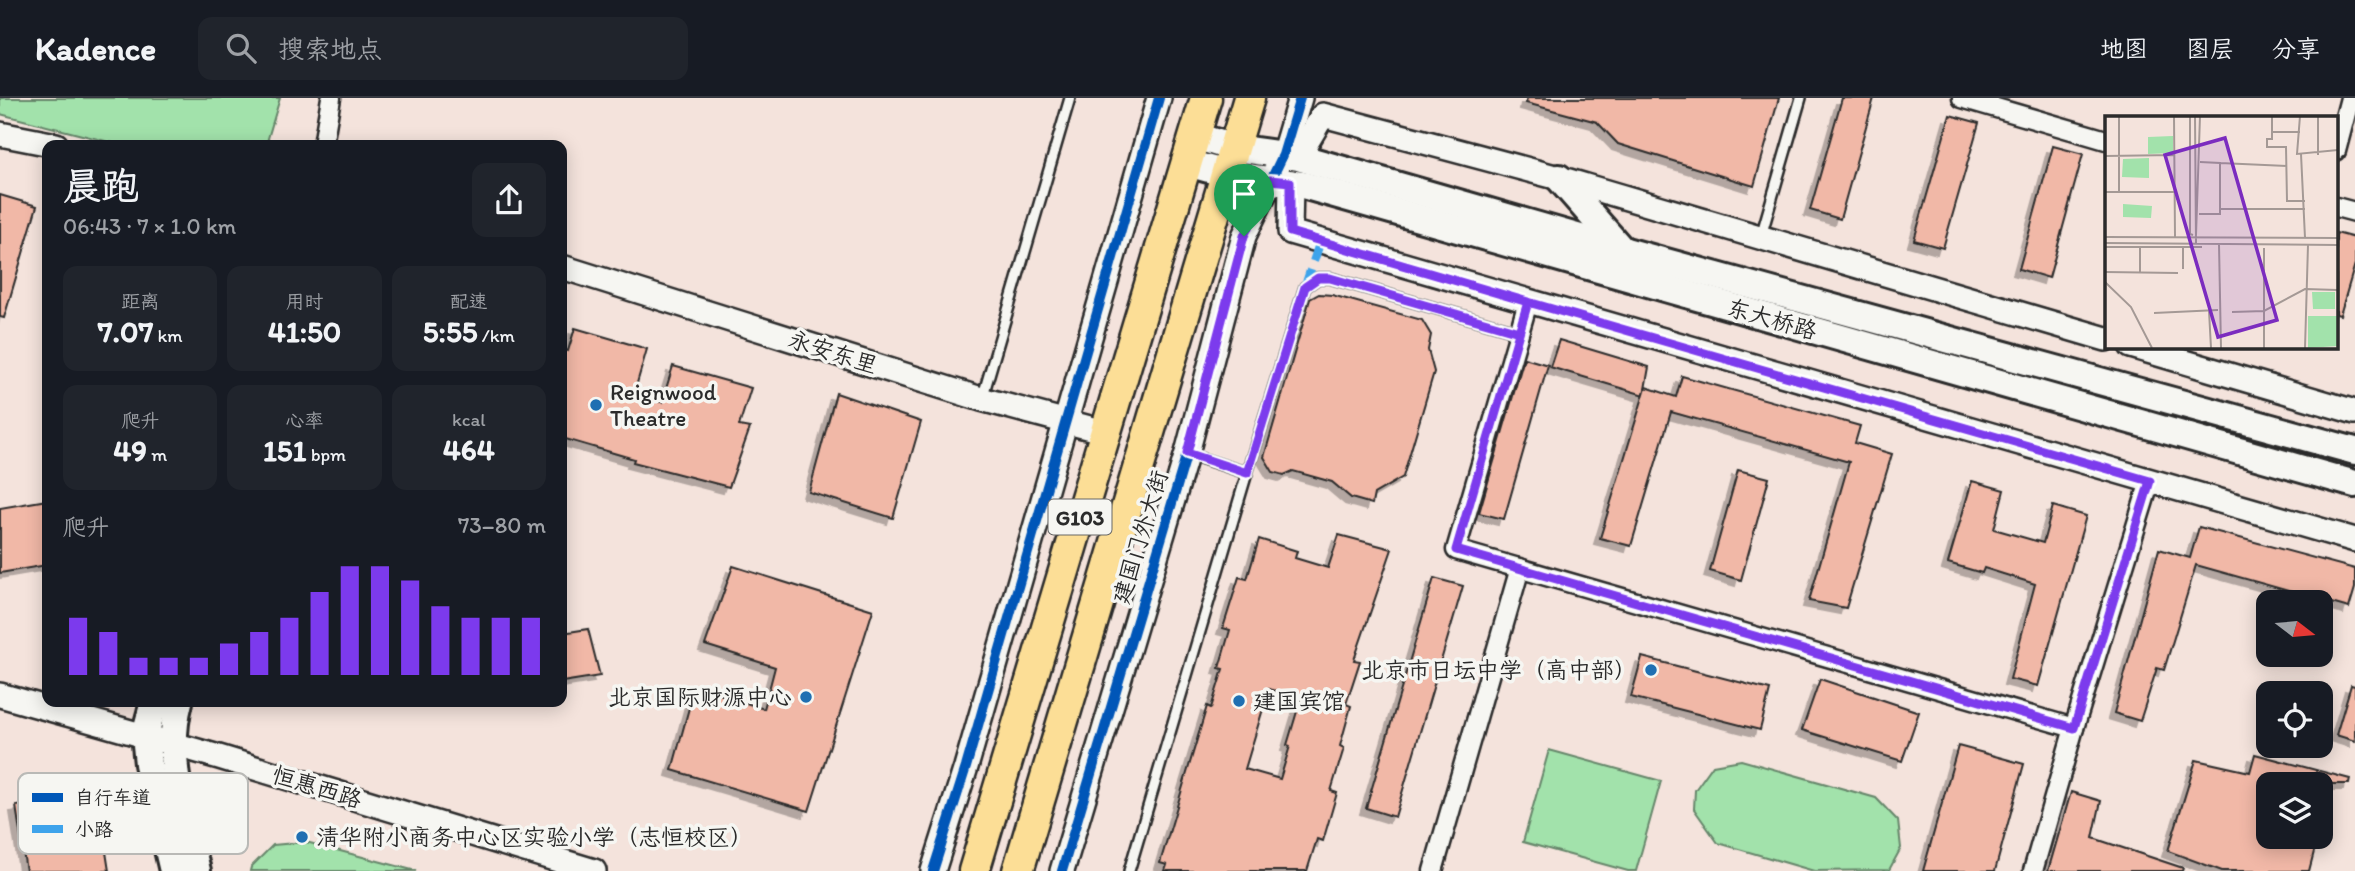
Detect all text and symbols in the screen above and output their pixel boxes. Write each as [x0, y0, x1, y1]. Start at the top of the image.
search box [198, 17, 688, 80]
text: Kadence [35, 29, 156, 68]
icon: search [222, 29, 260, 67]
text: 搜索地点 [278, 33, 382, 65]
text: 地图 [2100, 34, 2148, 63]
text: 图层 [2186, 34, 2234, 63]
text: 分享 [2272, 34, 2320, 63]
inset map [2105, 116, 2338, 348]
text: 晨跑 [63, 163, 139, 209]
button: share [472, 163, 546, 237]
pin [1214, 164, 1274, 236]
icon: arrive [1225, 175, 1263, 213]
text: 06:43 · 7 × 1.0 km [63, 212, 236, 240]
text: 距离 [121, 290, 159, 313]
text: 用时 [285, 290, 324, 313]
text: 配速 [450, 290, 488, 313]
street label: 东大桥路 [1724, 293, 1820, 345]
text: 7.07 [98, 313, 153, 350]
text: 41:50 [268, 313, 341, 350]
text: 5:55 [423, 313, 477, 350]
text: km [153, 324, 183, 347]
text: /km [477, 324, 515, 347]
street label: 永安东里 [785, 324, 881, 380]
place label: Reignwood Theatre [610, 378, 717, 432]
marker: Reignwood Theatre [588, 397, 604, 413]
text: kcal [452, 408, 486, 431]
text: 爬升 [121, 409, 159, 432]
text: 心率 [285, 409, 324, 432]
text: 464 [443, 431, 495, 468]
text: 49 [113, 432, 147, 469]
text: 151 [263, 432, 307, 469]
text: m [147, 443, 167, 466]
text: bpm [307, 443, 346, 466]
street label: 建国门外大街 [1106, 467, 1174, 607]
road number: G103 [1048, 500, 1112, 534]
text: 73–80 m [458, 511, 546, 539]
text: 爬升 [63, 513, 109, 541]
north arrow [2256, 590, 2333, 667]
map controls [2256, 590, 2333, 849]
place label: 北京市日坛中学（高中部） [1361, 656, 1637, 684]
marker: 北京市日坛中学（高中部） [1643, 662, 1659, 678]
button: locate [2256, 681, 2333, 758]
place label: 北京国际财源中心 [608, 683, 792, 711]
place label: 建国宾馆 [1253, 687, 1345, 715]
marker: 北京国际财源中心 [798, 689, 814, 705]
marker: 建国宾馆 [1231, 693, 1247, 709]
street label: 恒惠西路 [269, 760, 365, 814]
button: layers [2256, 772, 2333, 849]
legend [18, 773, 248, 854]
text: 自行车道 [75, 786, 151, 809]
text: 小路 [75, 818, 113, 841]
place label: 清华附小商务中心区实验小学（志恒校区） [316, 823, 753, 851]
marker: 清华附小商务中心区实验小学（志恒校区） [294, 829, 310, 845]

